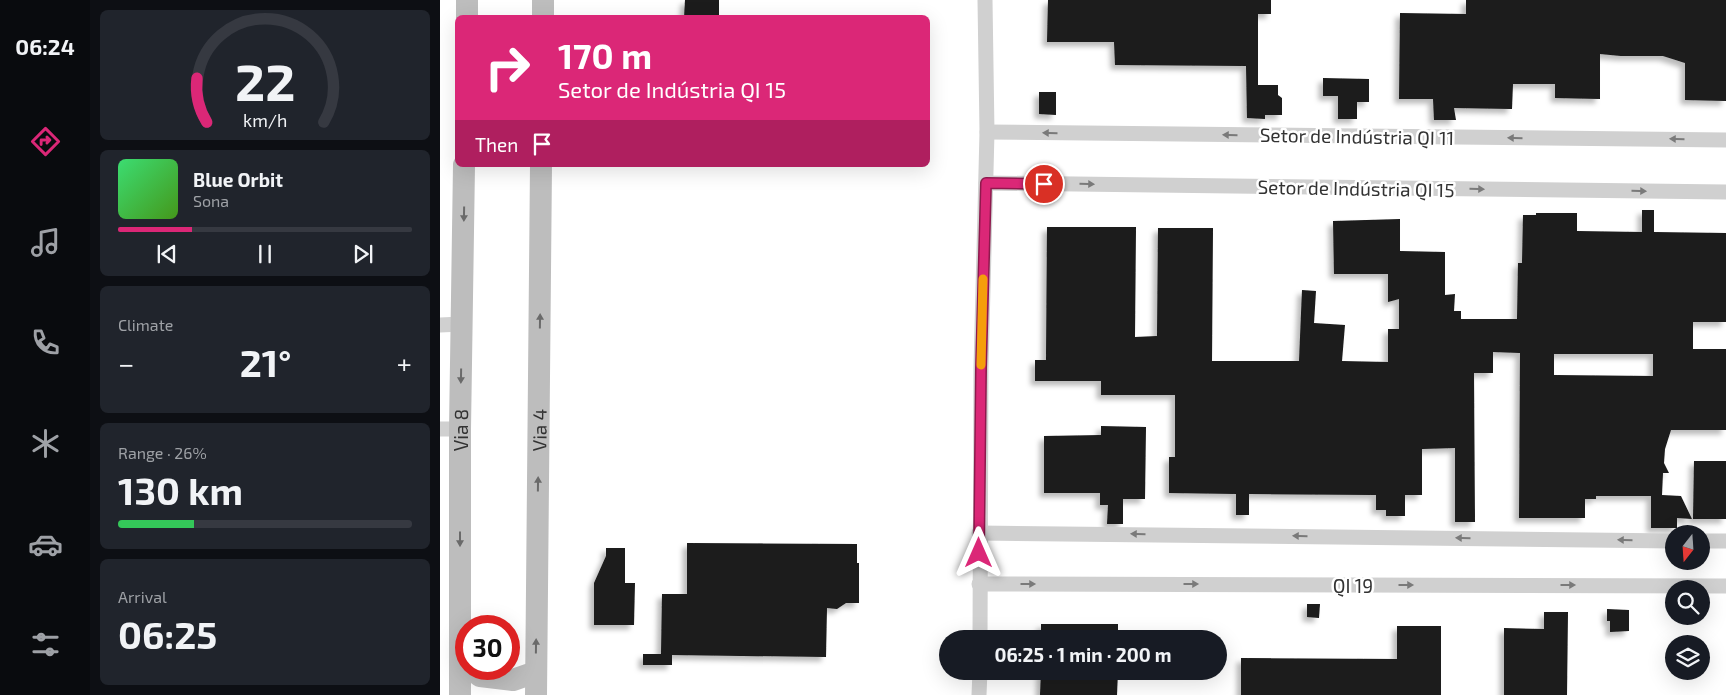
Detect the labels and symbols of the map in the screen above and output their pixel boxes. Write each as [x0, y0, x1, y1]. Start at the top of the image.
street label: Setor de Indústria QI 11 [1260, 123, 1454, 149]
one-way arrow [1042, 129, 1058, 137]
one-way arrow [1222, 131, 1238, 139]
one-way arrow [1507, 134, 1523, 142]
one-way arrow [1669, 135, 1685, 143]
pin [1023, 163, 1065, 205]
street label: Setor de Indústria QI 15 [1257, 175, 1455, 201]
one-way arrow [1079, 180, 1095, 188]
one-way arrow [1469, 185, 1485, 193]
one-way arrow [1632, 187, 1648, 195]
one-way arrow [460, 206, 468, 222]
one-way arrow [536, 313, 544, 329]
one-way arrow [457, 368, 465, 384]
street label: Via 8 [449, 409, 472, 451]
street label: Via 4 [527, 409, 550, 451]
one-way arrow [534, 476, 542, 492]
north arrow [1665, 525, 1710, 570]
position arrow [952, 526, 1004, 578]
one-way arrow [1129, 530, 1145, 538]
one-way arrow [456, 531, 464, 547]
one-way arrow [1292, 532, 1308, 540]
one-way arrow [1454, 534, 1470, 542]
one-way arrow [1617, 536, 1633, 544]
street label: QI 19 [1333, 574, 1373, 597]
one-way arrow [1020, 580, 1036, 588]
one-way arrow [1183, 580, 1199, 588]
one-way arrow [1398, 581, 1414, 589]
one-way arrow [1560, 581, 1576, 589]
speed limit sign: 30 [455, 615, 520, 680]
one-way arrow [532, 638, 540, 654]

